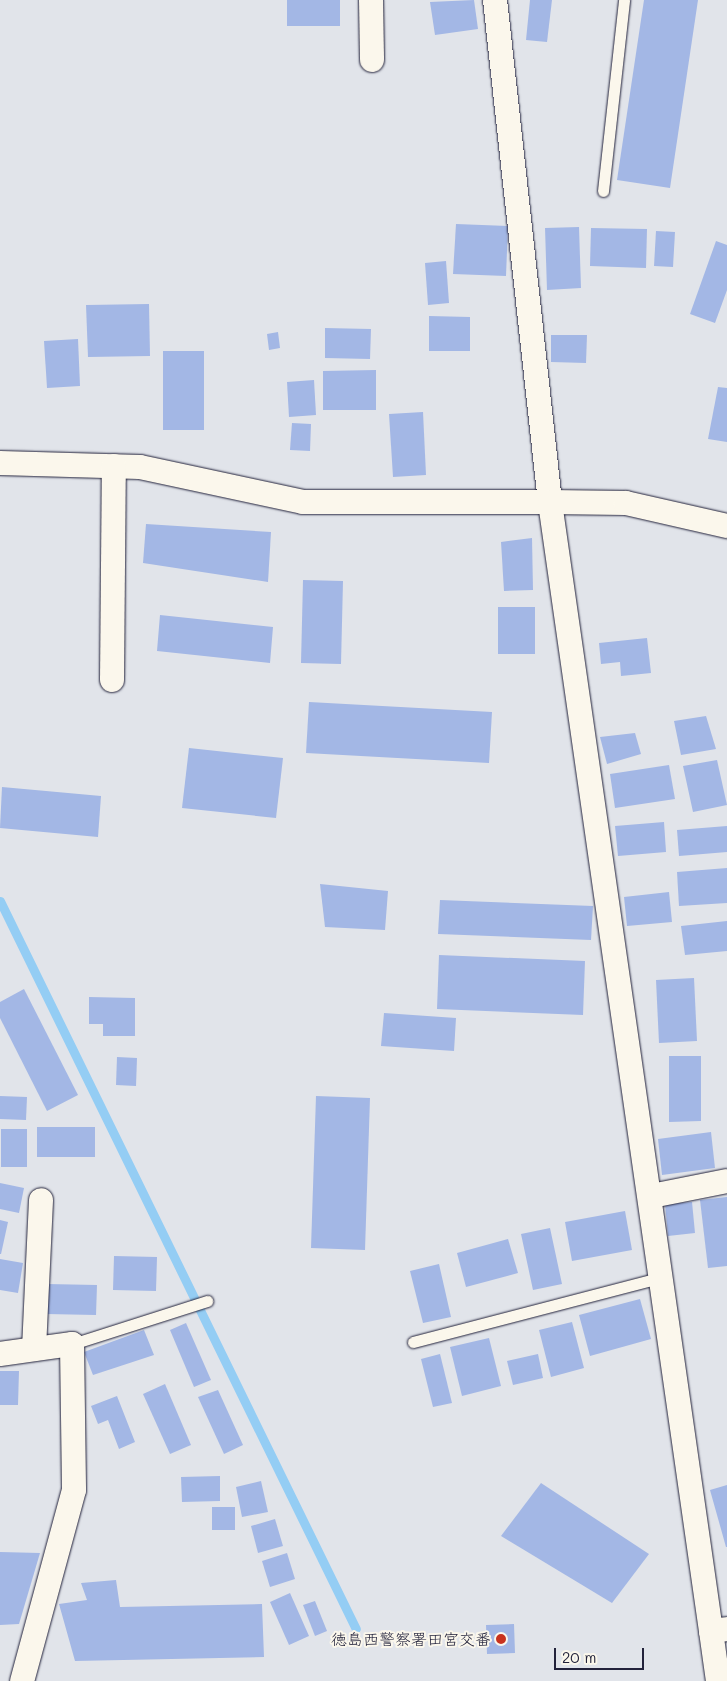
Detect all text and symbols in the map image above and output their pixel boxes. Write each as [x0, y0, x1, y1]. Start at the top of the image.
place label: 徳島西警察署田宮交番 [331, 1629, 491, 1649]
marker: 徳島西警察署田宮交番 [495, 1633, 507, 1645]
scale bar [557, 1638, 647, 1670]
text: 20 m [562, 1647, 596, 1667]

